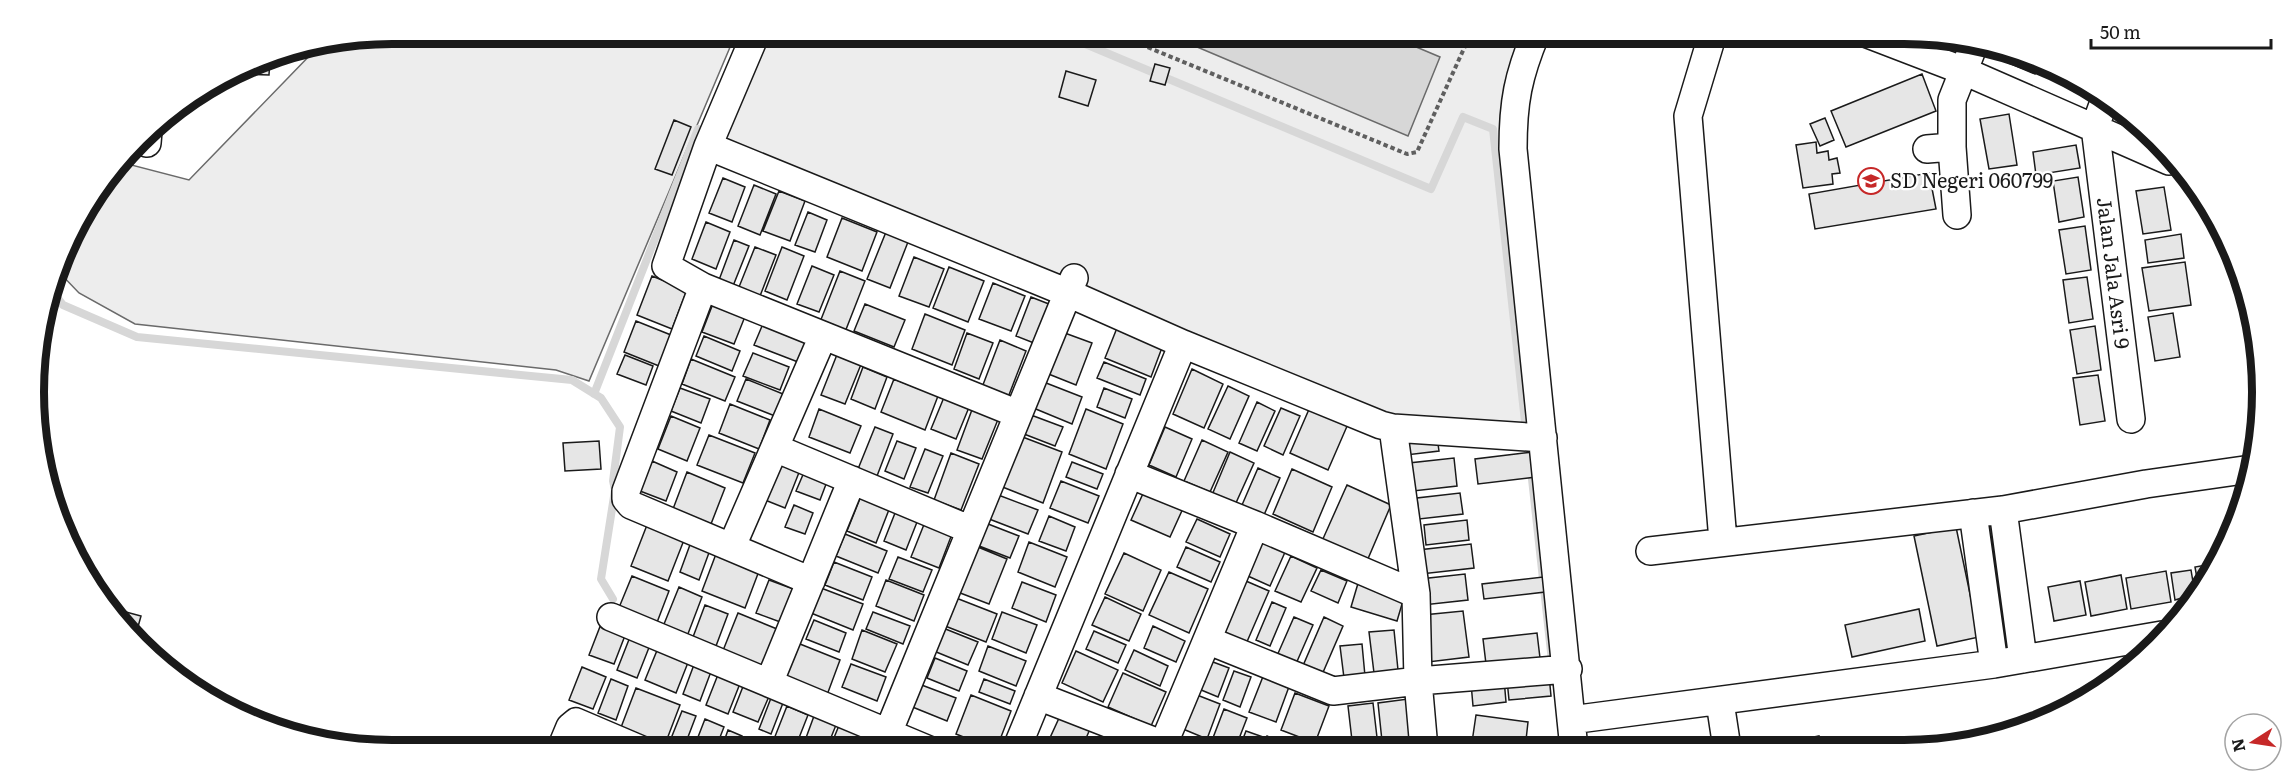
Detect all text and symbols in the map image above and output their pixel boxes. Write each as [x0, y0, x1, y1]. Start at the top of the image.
scale bar [2091, 12, 2271, 50]
text: 50 m [2100, 18, 2141, 45]
place label: SD Negeri 060799 [1890, 164, 2053, 194]
school or university icon: SD Negeri 060799 [1856, 166, 1886, 196]
street label: Jalan Jala Asri 9 [2091, 195, 2139, 350]
north arrow [2223, 712, 2283, 772]
text: N [2224, 736, 2250, 754]

